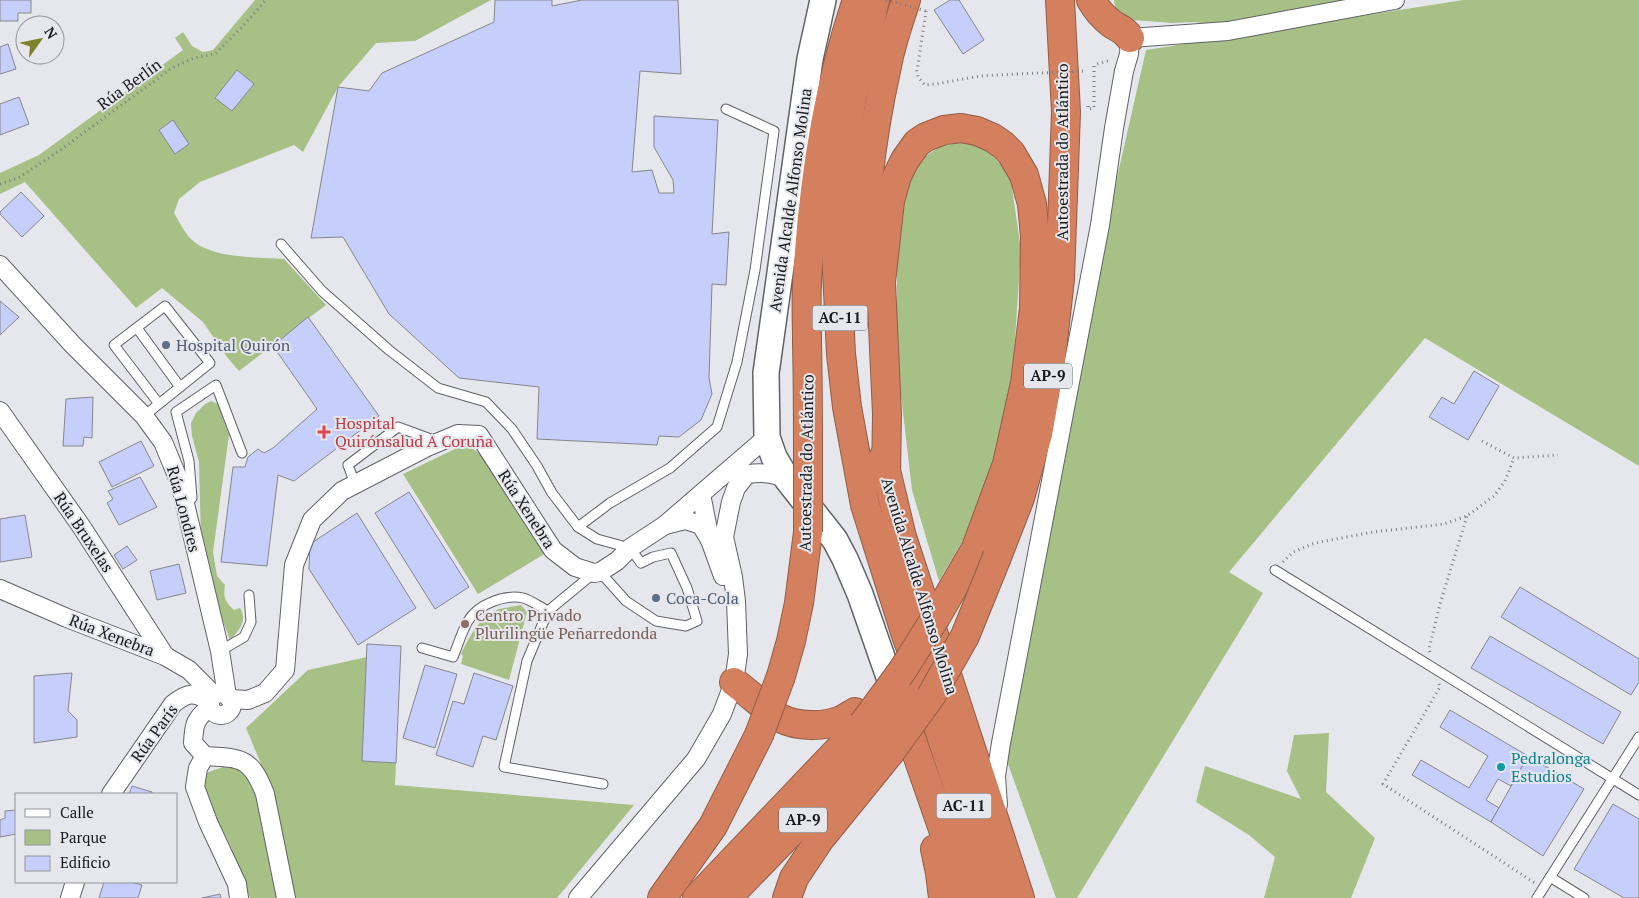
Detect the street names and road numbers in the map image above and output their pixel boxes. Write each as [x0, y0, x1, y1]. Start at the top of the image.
street label: Rúa Berlín [92, 53, 166, 115]
street label: Autoestrada do Atlántico [1051, 63, 1073, 241]
street label: Avenida Alcalde Alfonso Molina [763, 87, 817, 313]
road number: AC-11 [812, 306, 868, 330]
road number: AP-9 [1024, 364, 1072, 388]
street label: Autoestrada do Atlántico [793, 374, 819, 552]
street label: Rúa Londres [162, 463, 206, 555]
street label: Rúa Xenebra [493, 465, 561, 553]
street label: Avenida Alcalde Alfonso Molina [876, 475, 964, 697]
street label: Rúa Bruxelas [49, 488, 119, 577]
street label: Rúa Xenebra [66, 609, 158, 661]
street label: Rúa París [125, 699, 183, 767]
road number: AC-11 [936, 794, 992, 818]
road number: AP-9 [779, 808, 827, 832]

